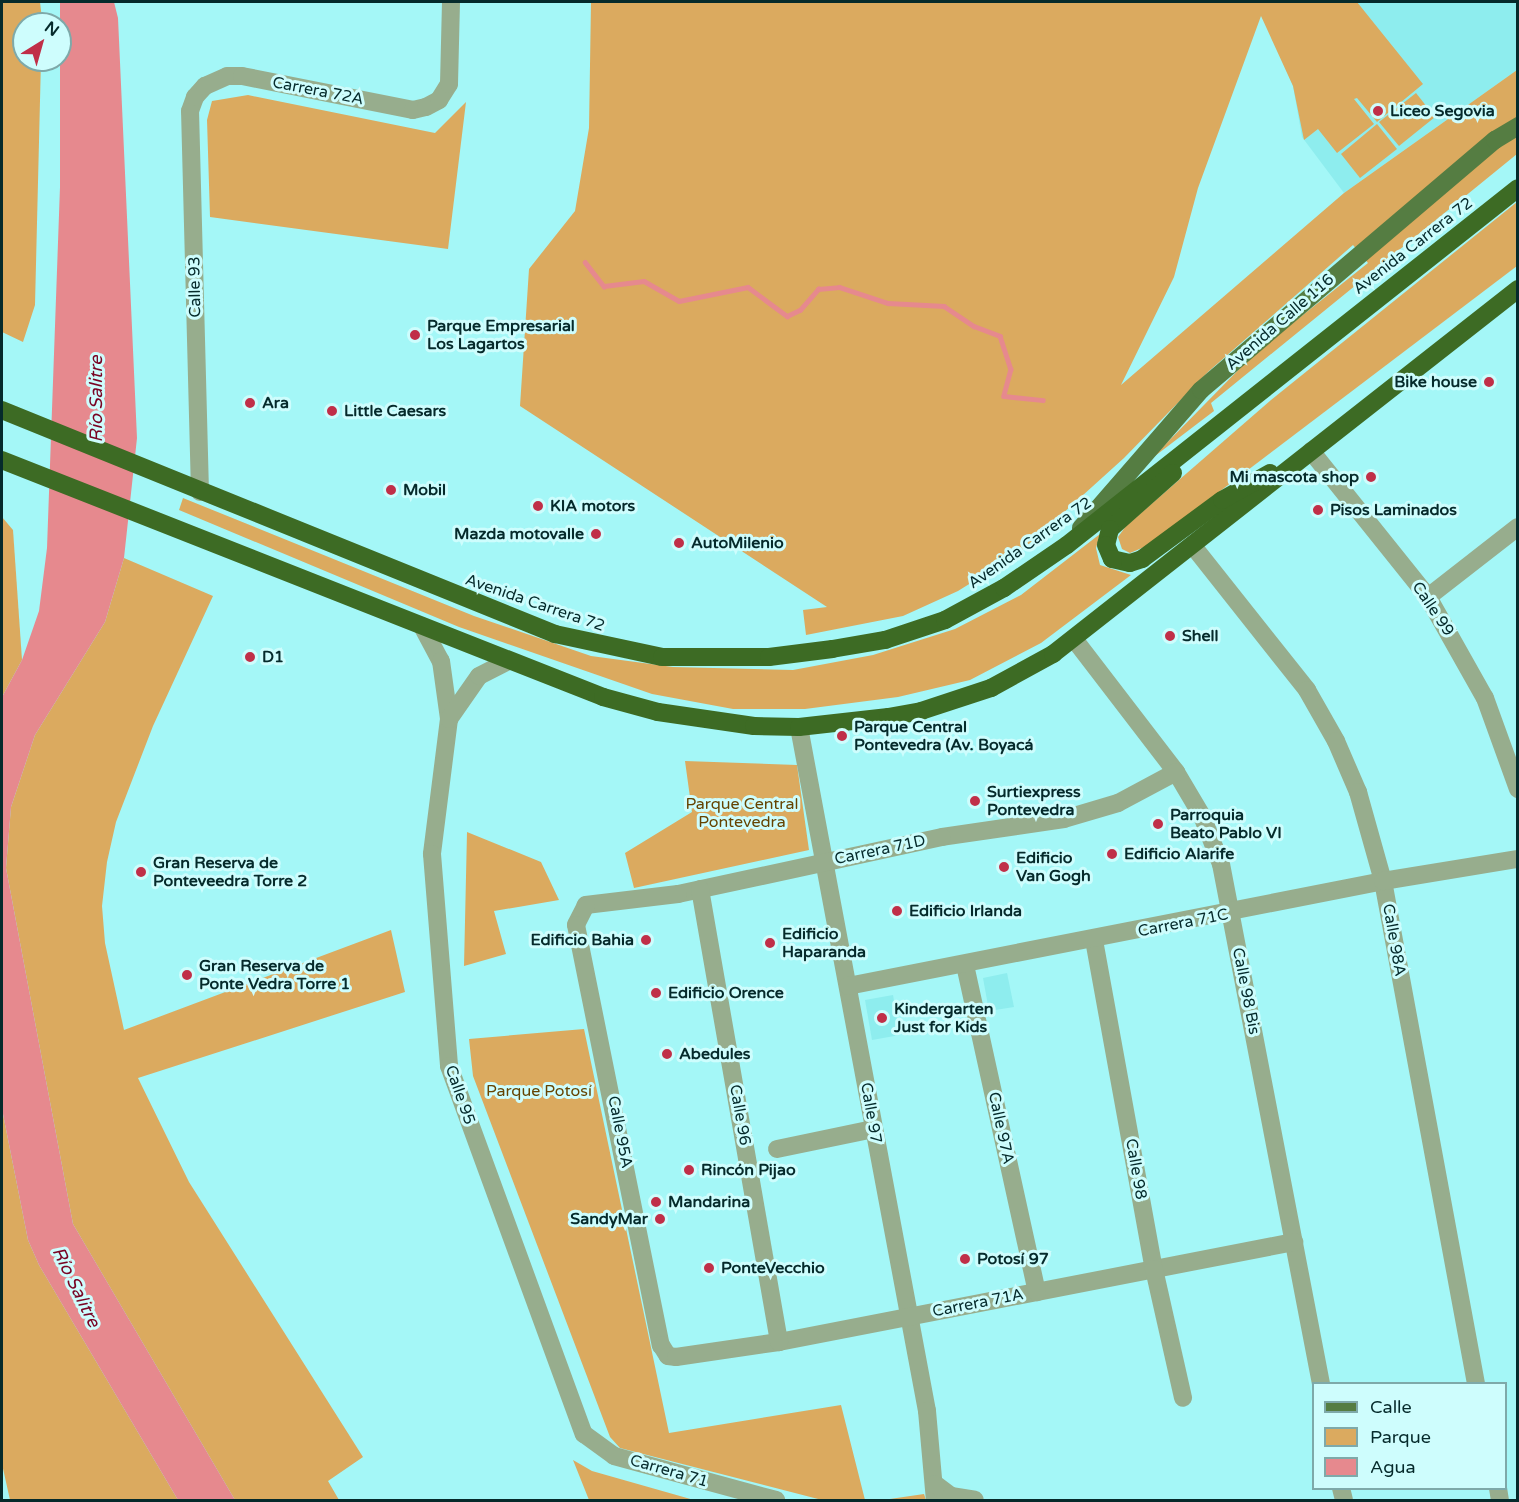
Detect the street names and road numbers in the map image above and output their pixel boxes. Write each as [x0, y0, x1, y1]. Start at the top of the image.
street label: Carrera 72A [271, 73, 365, 109]
street label: Avenida Carrera 72 [1349, 193, 1477, 299]
street label: Calle 93 [185, 256, 205, 318]
street label: Avenida Calle 116 [1222, 270, 1338, 374]
street label: Avenida Carrera 72 [965, 493, 1095, 593]
street label: Avenida Carrera 72 [463, 570, 607, 636]
street label: Calle 99 [1408, 578, 1458, 640]
street label: Carrera 71D [833, 831, 927, 869]
street label: Calle 98A [1378, 902, 1410, 978]
street label: Carrera 71C [1136, 905, 1230, 941]
street label: Calle 98 Bis [1228, 946, 1264, 1036]
street label: Calle 95 [441, 1063, 479, 1127]
street label: Calle 97 [856, 1081, 886, 1145]
street label: Calle 96 [725, 1083, 755, 1147]
street label: Calle 97A [984, 1090, 1018, 1166]
street label: Calle 95A [604, 1094, 636, 1170]
street label: Calle 98 [1121, 1137, 1151, 1201]
street label: Carrera 71A [931, 1285, 1025, 1321]
street label: Carrera 71 [628, 1451, 710, 1491]

